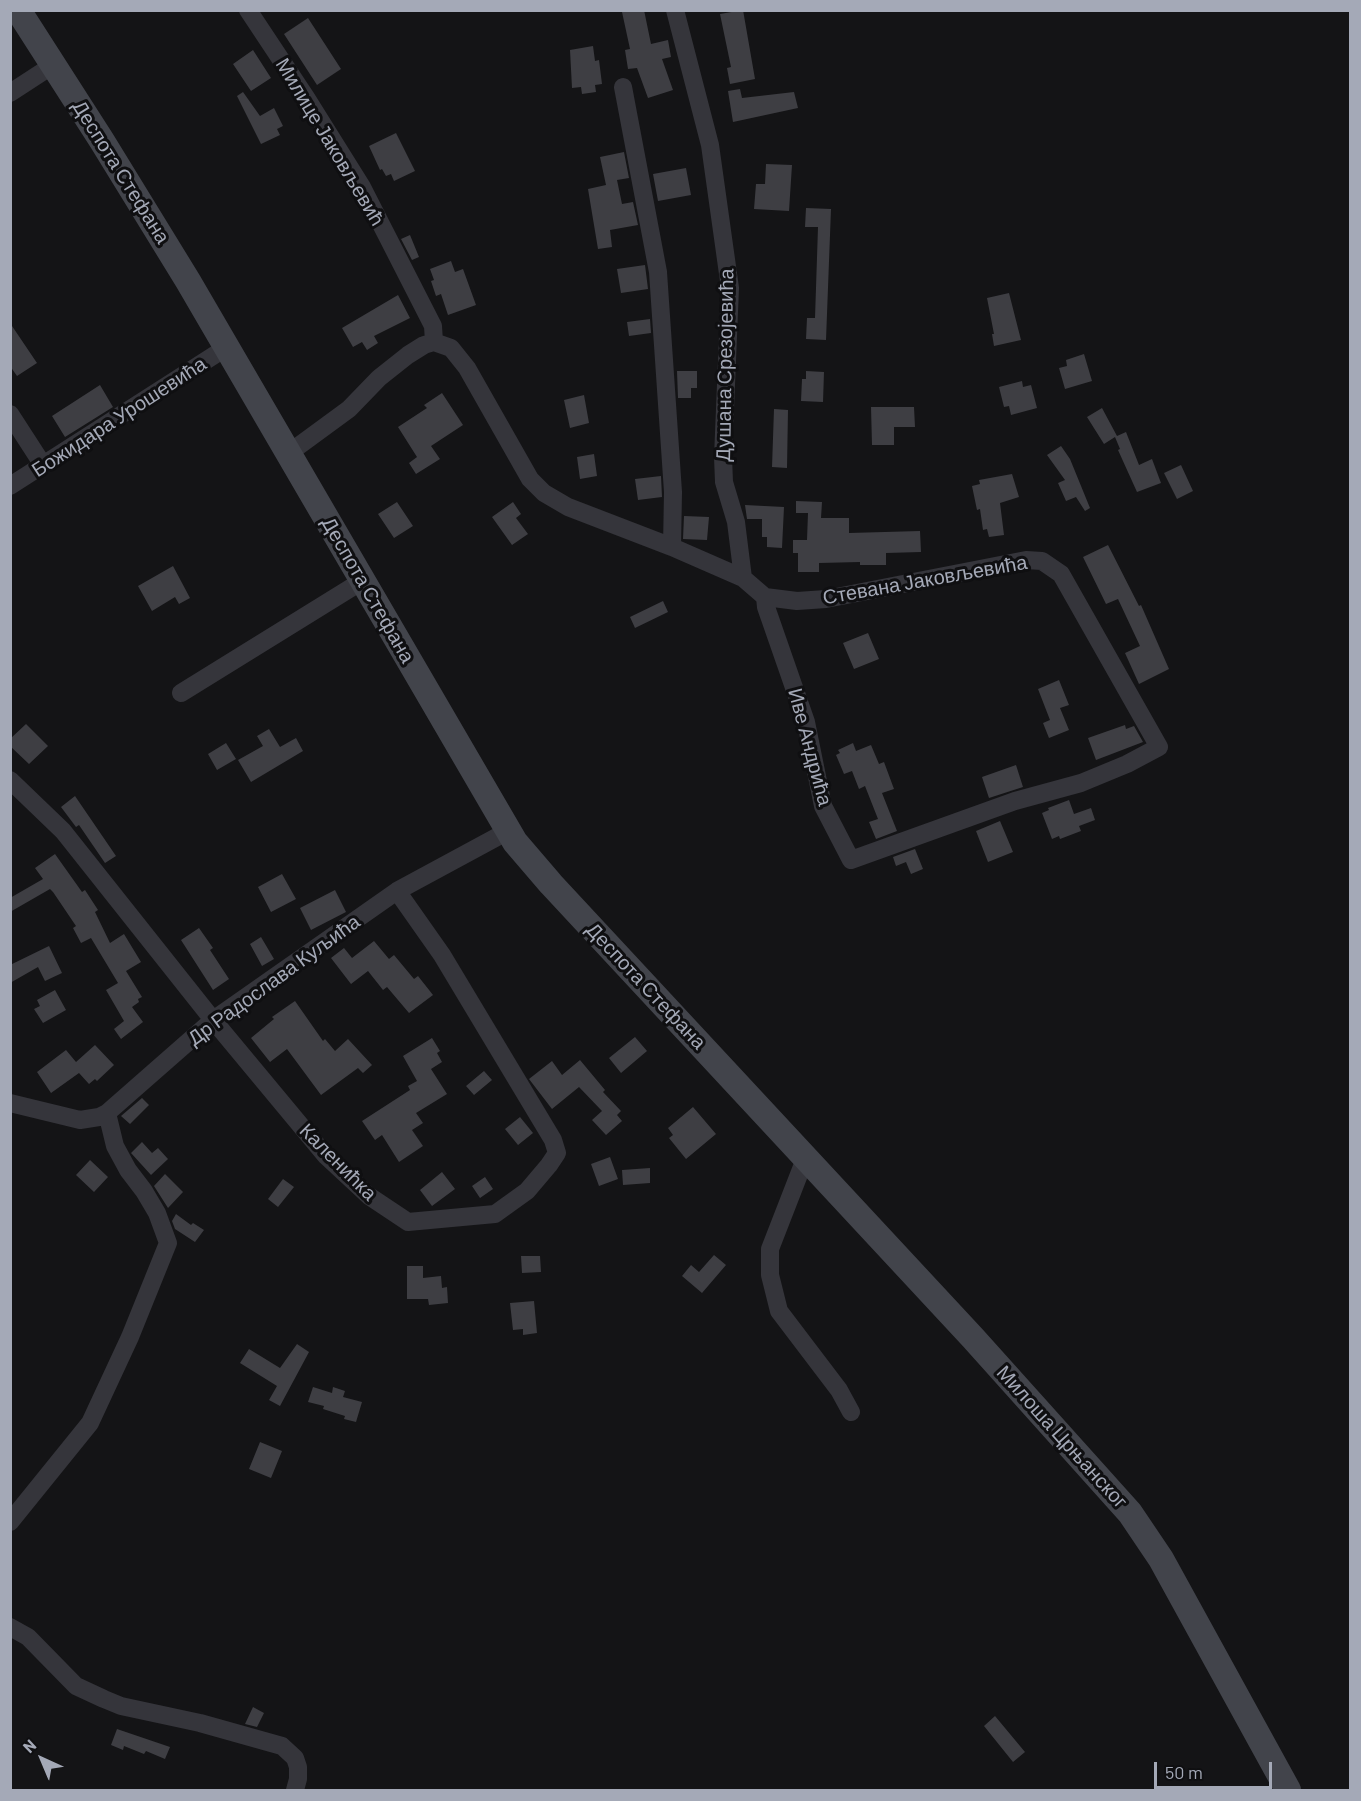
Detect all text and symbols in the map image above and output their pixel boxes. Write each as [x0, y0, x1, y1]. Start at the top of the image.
street label: Милице Јаковљевић [271, 54, 389, 230]
street label: Деспота Стефана [67, 96, 175, 248]
street label: Душана Срезојевића [711, 268, 739, 462]
street label: Божидара Урошевића [27, 352, 211, 482]
street label: Деспота Стефана [316, 513, 420, 667]
street label: Стевана Јаковљевића [821, 550, 1029, 610]
street label: Иве Андрића [783, 686, 837, 808]
street label: Др Радослава Куљића [183, 910, 365, 1050]
street label: Деспота Стефана [581, 918, 711, 1054]
street label: Каленићка [294, 1118, 382, 1206]
street label: Милоша Црњанског [992, 1361, 1132, 1513]
north arrow [12, 1729, 72, 1789]
text: N [19, 1735, 40, 1756]
scale bar [1157, 1750, 1276, 1788]
text: 50 m [1165, 1761, 1203, 1783]

